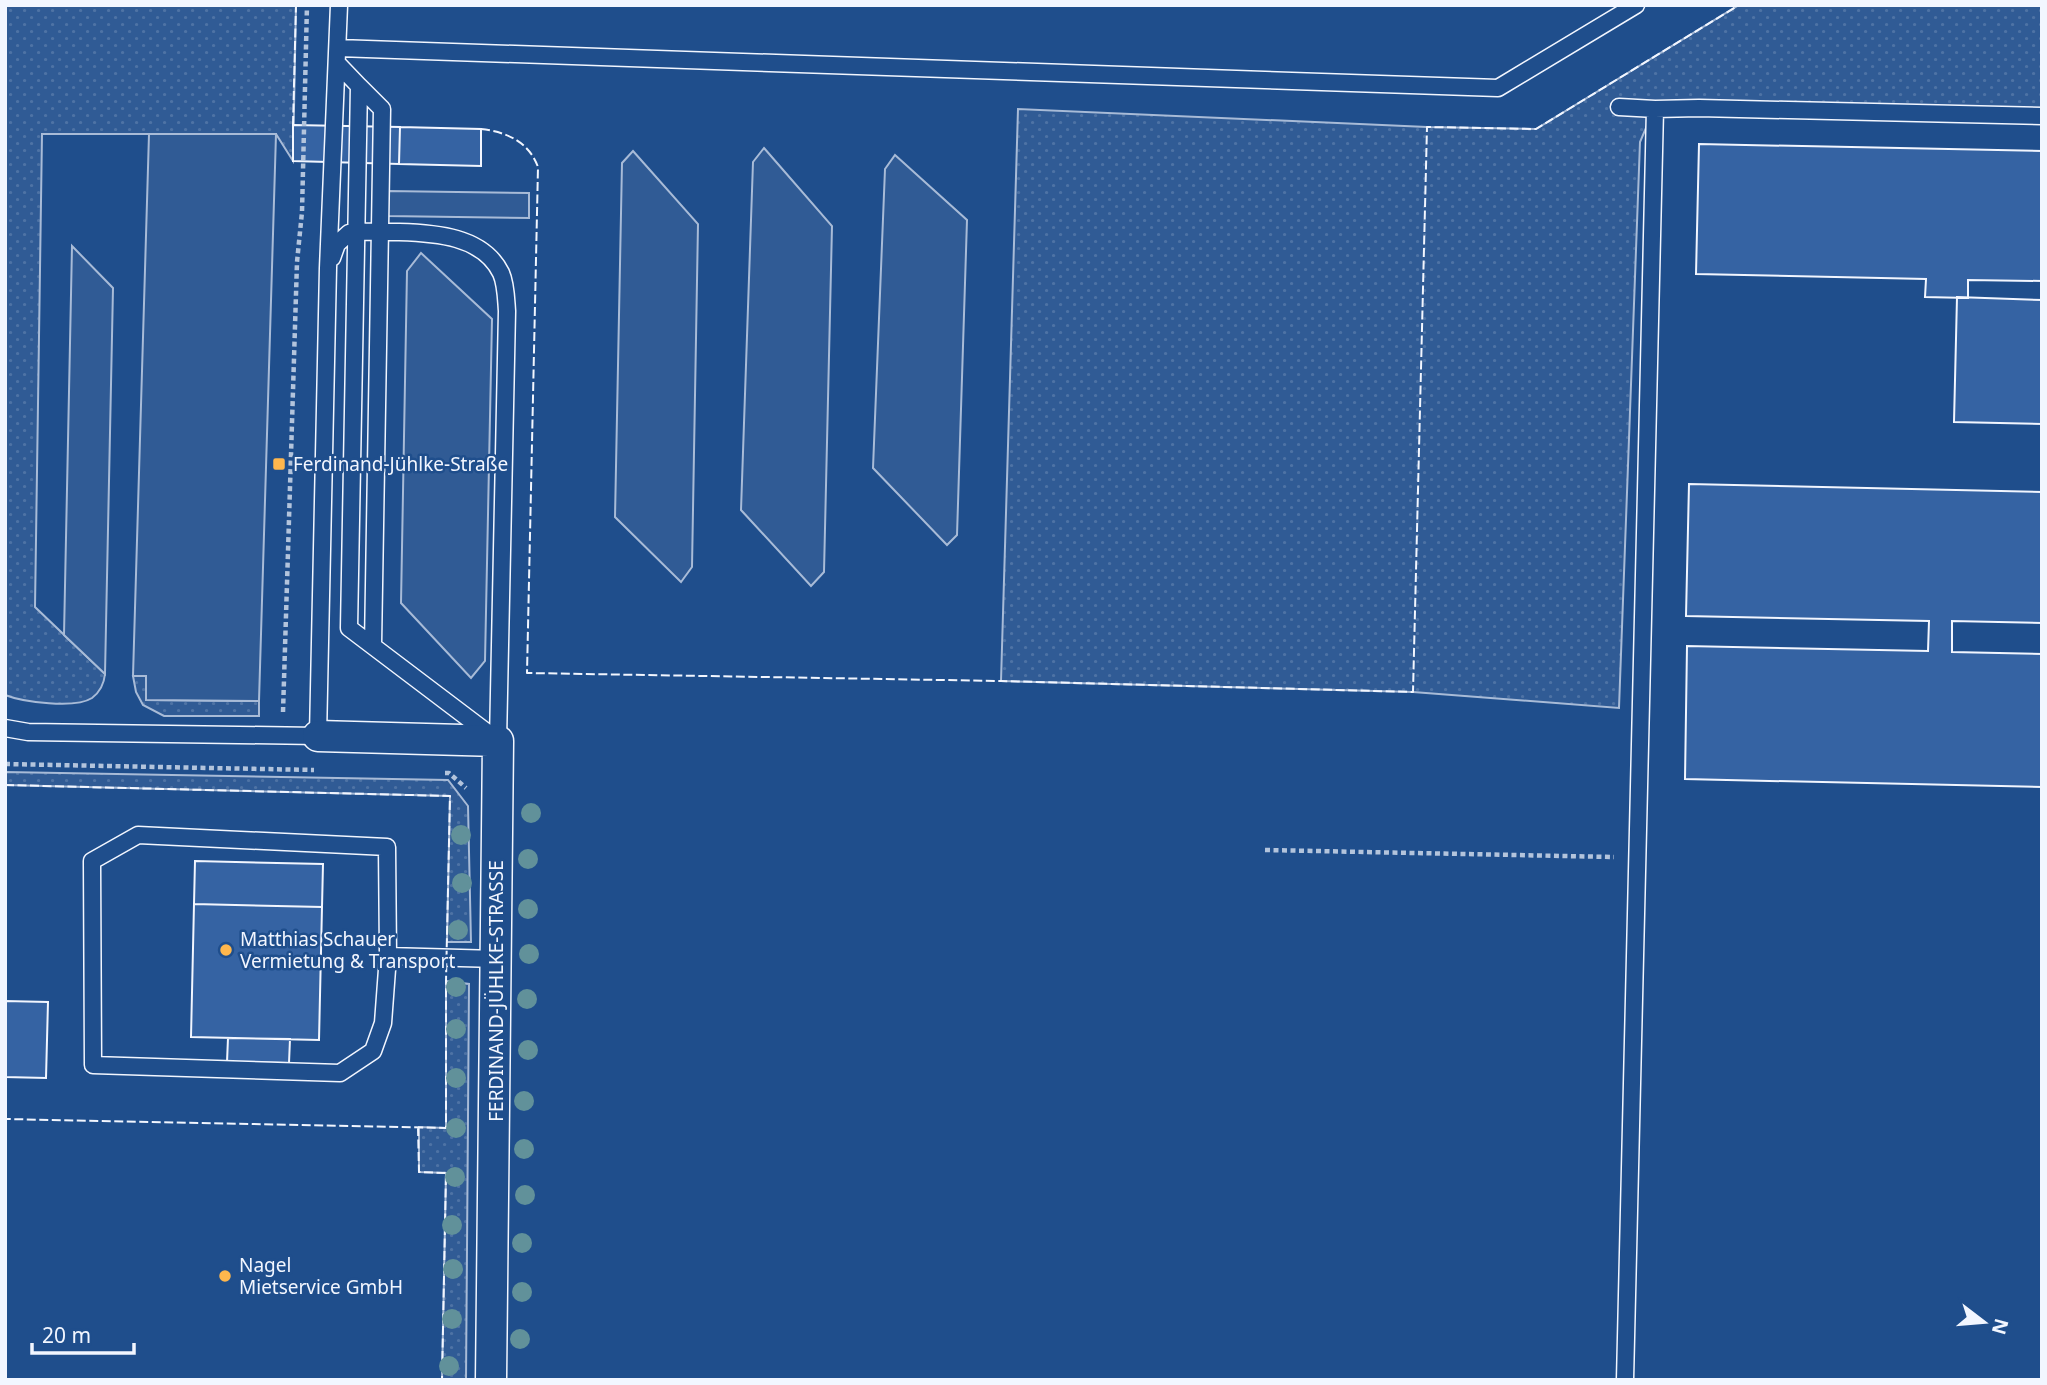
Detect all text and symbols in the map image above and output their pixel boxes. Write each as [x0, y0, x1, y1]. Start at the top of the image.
place label: Ferdinand-Jühlke-Straße [293, 451, 508, 477]
marker: Ferdinand-Jühlke-Straße [271, 456, 287, 472]
street label: FERDINAND-JÜHLKE-STRASSE [483, 860, 509, 1122]
place label: Matthias Schauer Vermietung & Transport [240, 926, 455, 974]
marker: Matthias Schauer Vermietung & Transport [218, 942, 234, 958]
place label: Nagel Mietservice GmbH [239, 1252, 403, 1300]
marker: Nagel Mietservice GmbH [217, 1268, 233, 1284]
north arrow [1949, 1287, 2019, 1357]
scale bar [32, 1312, 133, 1356]
text: N [1986, 1316, 2015, 1338]
text: 20 m [42, 1321, 91, 1349]

